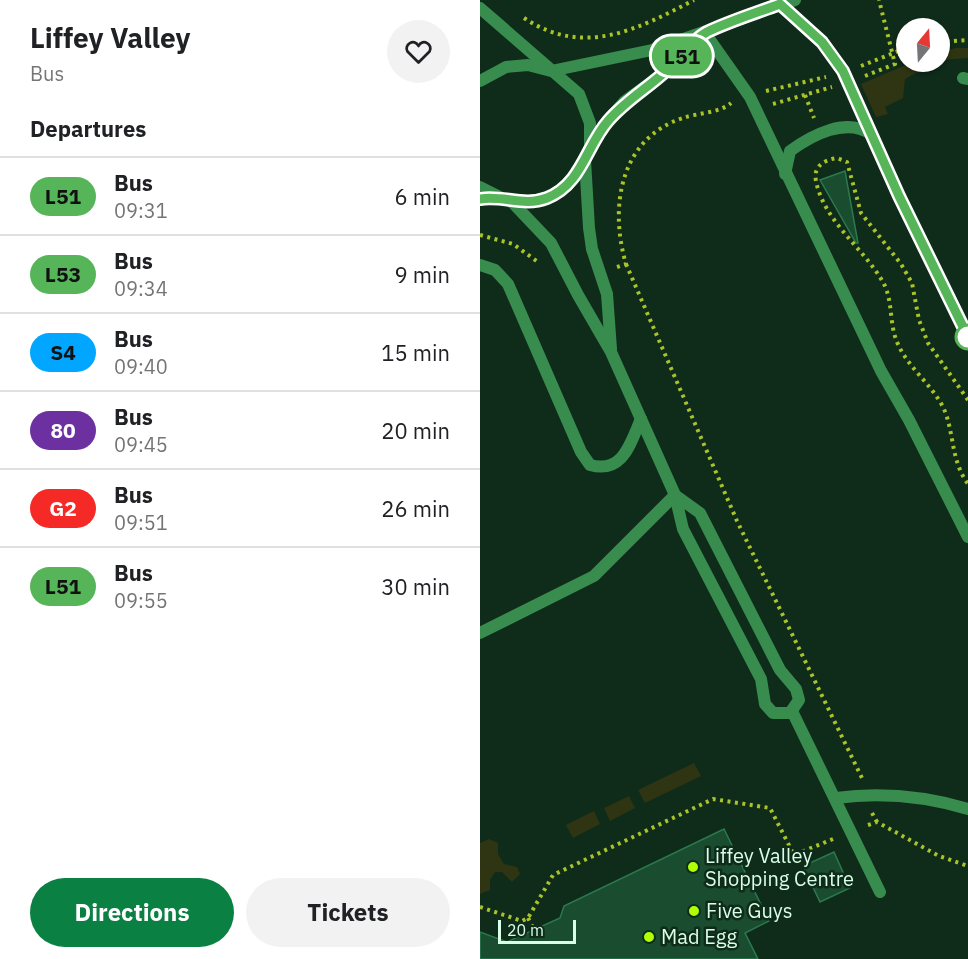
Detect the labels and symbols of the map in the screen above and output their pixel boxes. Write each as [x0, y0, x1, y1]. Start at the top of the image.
north arrow [896, 18, 950, 72]
line badge: L51 [648, 36, 716, 76]
unlabelled marker [955, 324, 968, 350]
place label: Liffey Valley Shopping Centre [705, 842, 854, 892]
marker: Liffey Valley Shopping Centre [686, 860, 700, 874]
place label: Five Guys [706, 897, 792, 924]
marker: Five Guys [687, 904, 701, 918]
scale bar [498, 917, 576, 944]
place label: Mad Egg [661, 923, 737, 950]
marker: Mad Egg [642, 930, 656, 944]

